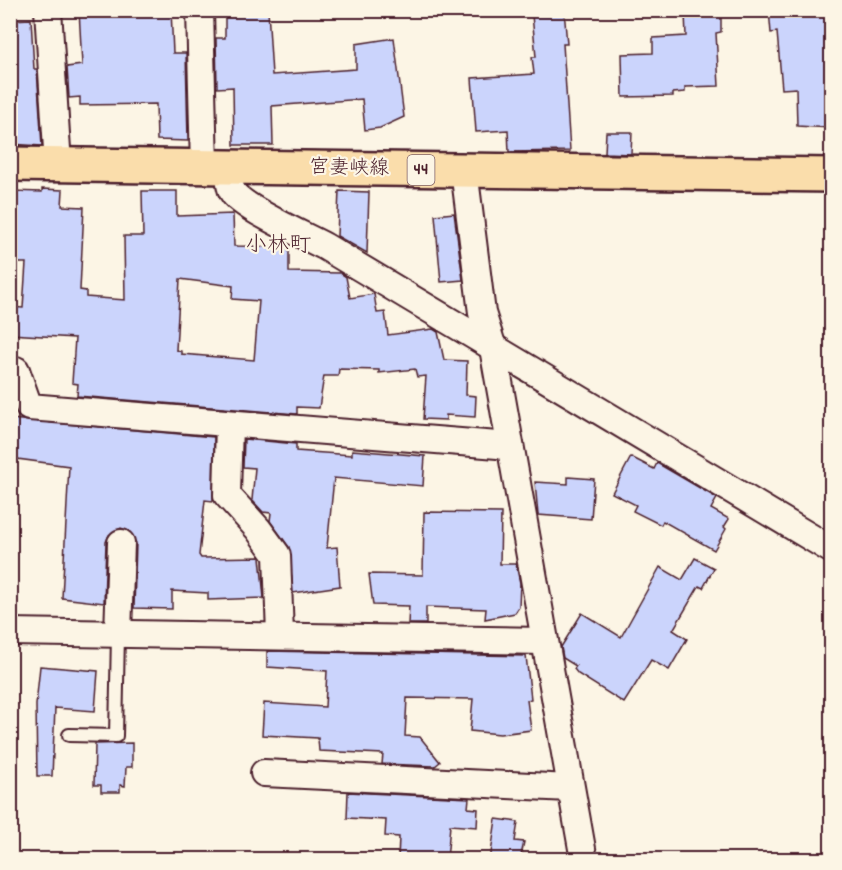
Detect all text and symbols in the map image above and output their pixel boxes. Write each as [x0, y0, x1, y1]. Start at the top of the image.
street label: 宮妻峡線 [309, 154, 389, 184]
road number: 44 [408, 155, 434, 185]
district label: 小林町 [245, 231, 311, 262]

